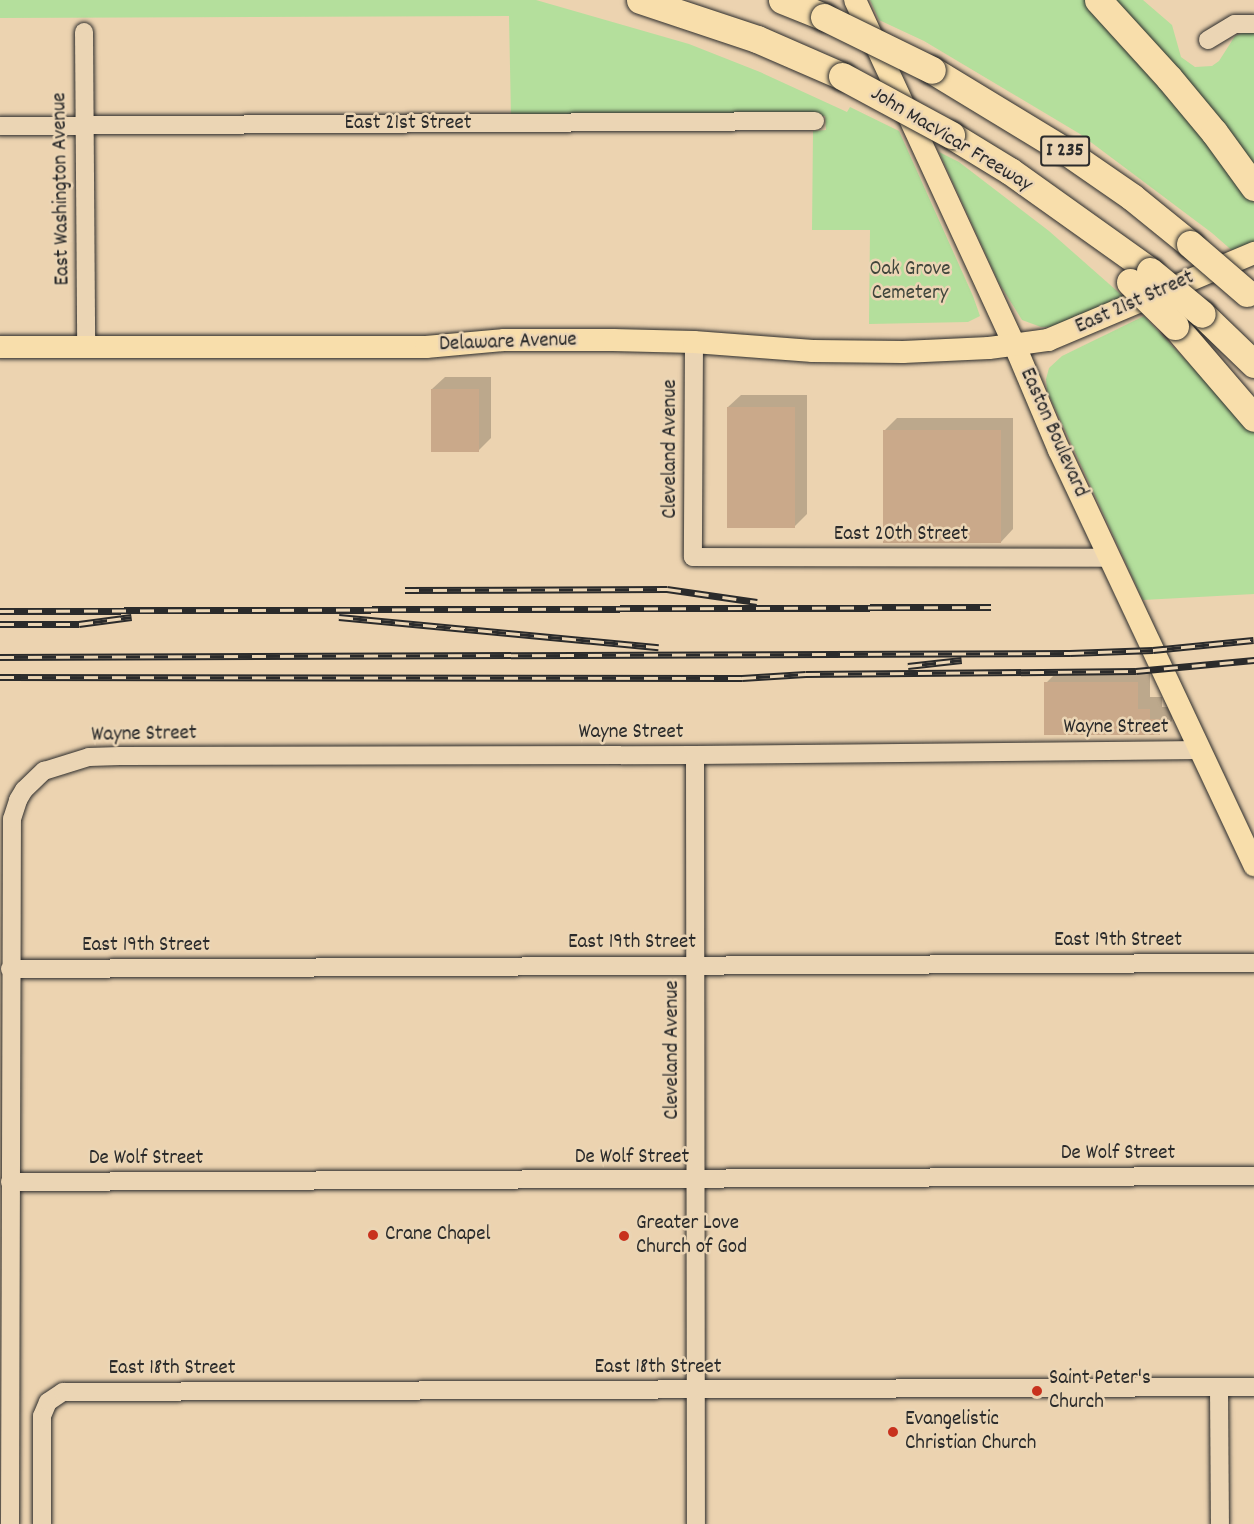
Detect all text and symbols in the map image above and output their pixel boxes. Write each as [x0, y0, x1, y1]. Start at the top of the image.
street label: John MacVicar Freeway [866, 82, 1036, 198]
street label: East Washington Avenue [48, 92, 76, 286]
street label: East 21st Street [345, 111, 471, 137]
road number: I 235 [1040, 134, 1090, 168]
park label: Oak Grove Cemetery [869, 257, 951, 307]
street label: East 21st Street [1072, 266, 1198, 340]
street label: Delaware Avenue [439, 328, 577, 358]
street label: Easton Boulevard [1013, 365, 1093, 501]
street label: Cleveland Avenue [658, 379, 684, 519]
street label: East 20th Street [834, 522, 968, 548]
street label: Wayne Street [1063, 715, 1169, 741]
street label: Wayne Street [578, 720, 684, 746]
street label: Wayne Street [91, 721, 197, 749]
street label: East 19th Street [1054, 928, 1182, 954]
street label: East 19th Street [568, 930, 696, 956]
street label: East 19th Street [82, 933, 210, 959]
street label: Cleveland Avenue [660, 980, 686, 1120]
street label: De Wolf Street [1061, 1141, 1175, 1167]
street label: De Wolf Street [575, 1145, 689, 1171]
street label: De Wolf Street [89, 1146, 203, 1172]
place label: Greater Love Church of God [636, 1211, 747, 1261]
place label: Crane Chapel [385, 1222, 491, 1248]
marker: Crane Chapel [366, 1228, 380, 1242]
marker: Greater Love Church of God [617, 1229, 631, 1243]
street label: East 18th Street [594, 1355, 722, 1381]
street label: East 18th Street [108, 1356, 236, 1382]
place label: Saint Peter's Church [1049, 1366, 1151, 1416]
marker: Saint Peter's Church [1030, 1384, 1044, 1398]
place label: Evangelistic Christian Church [905, 1407, 1036, 1457]
marker: Evangelistic Christian Church [886, 1425, 900, 1439]

